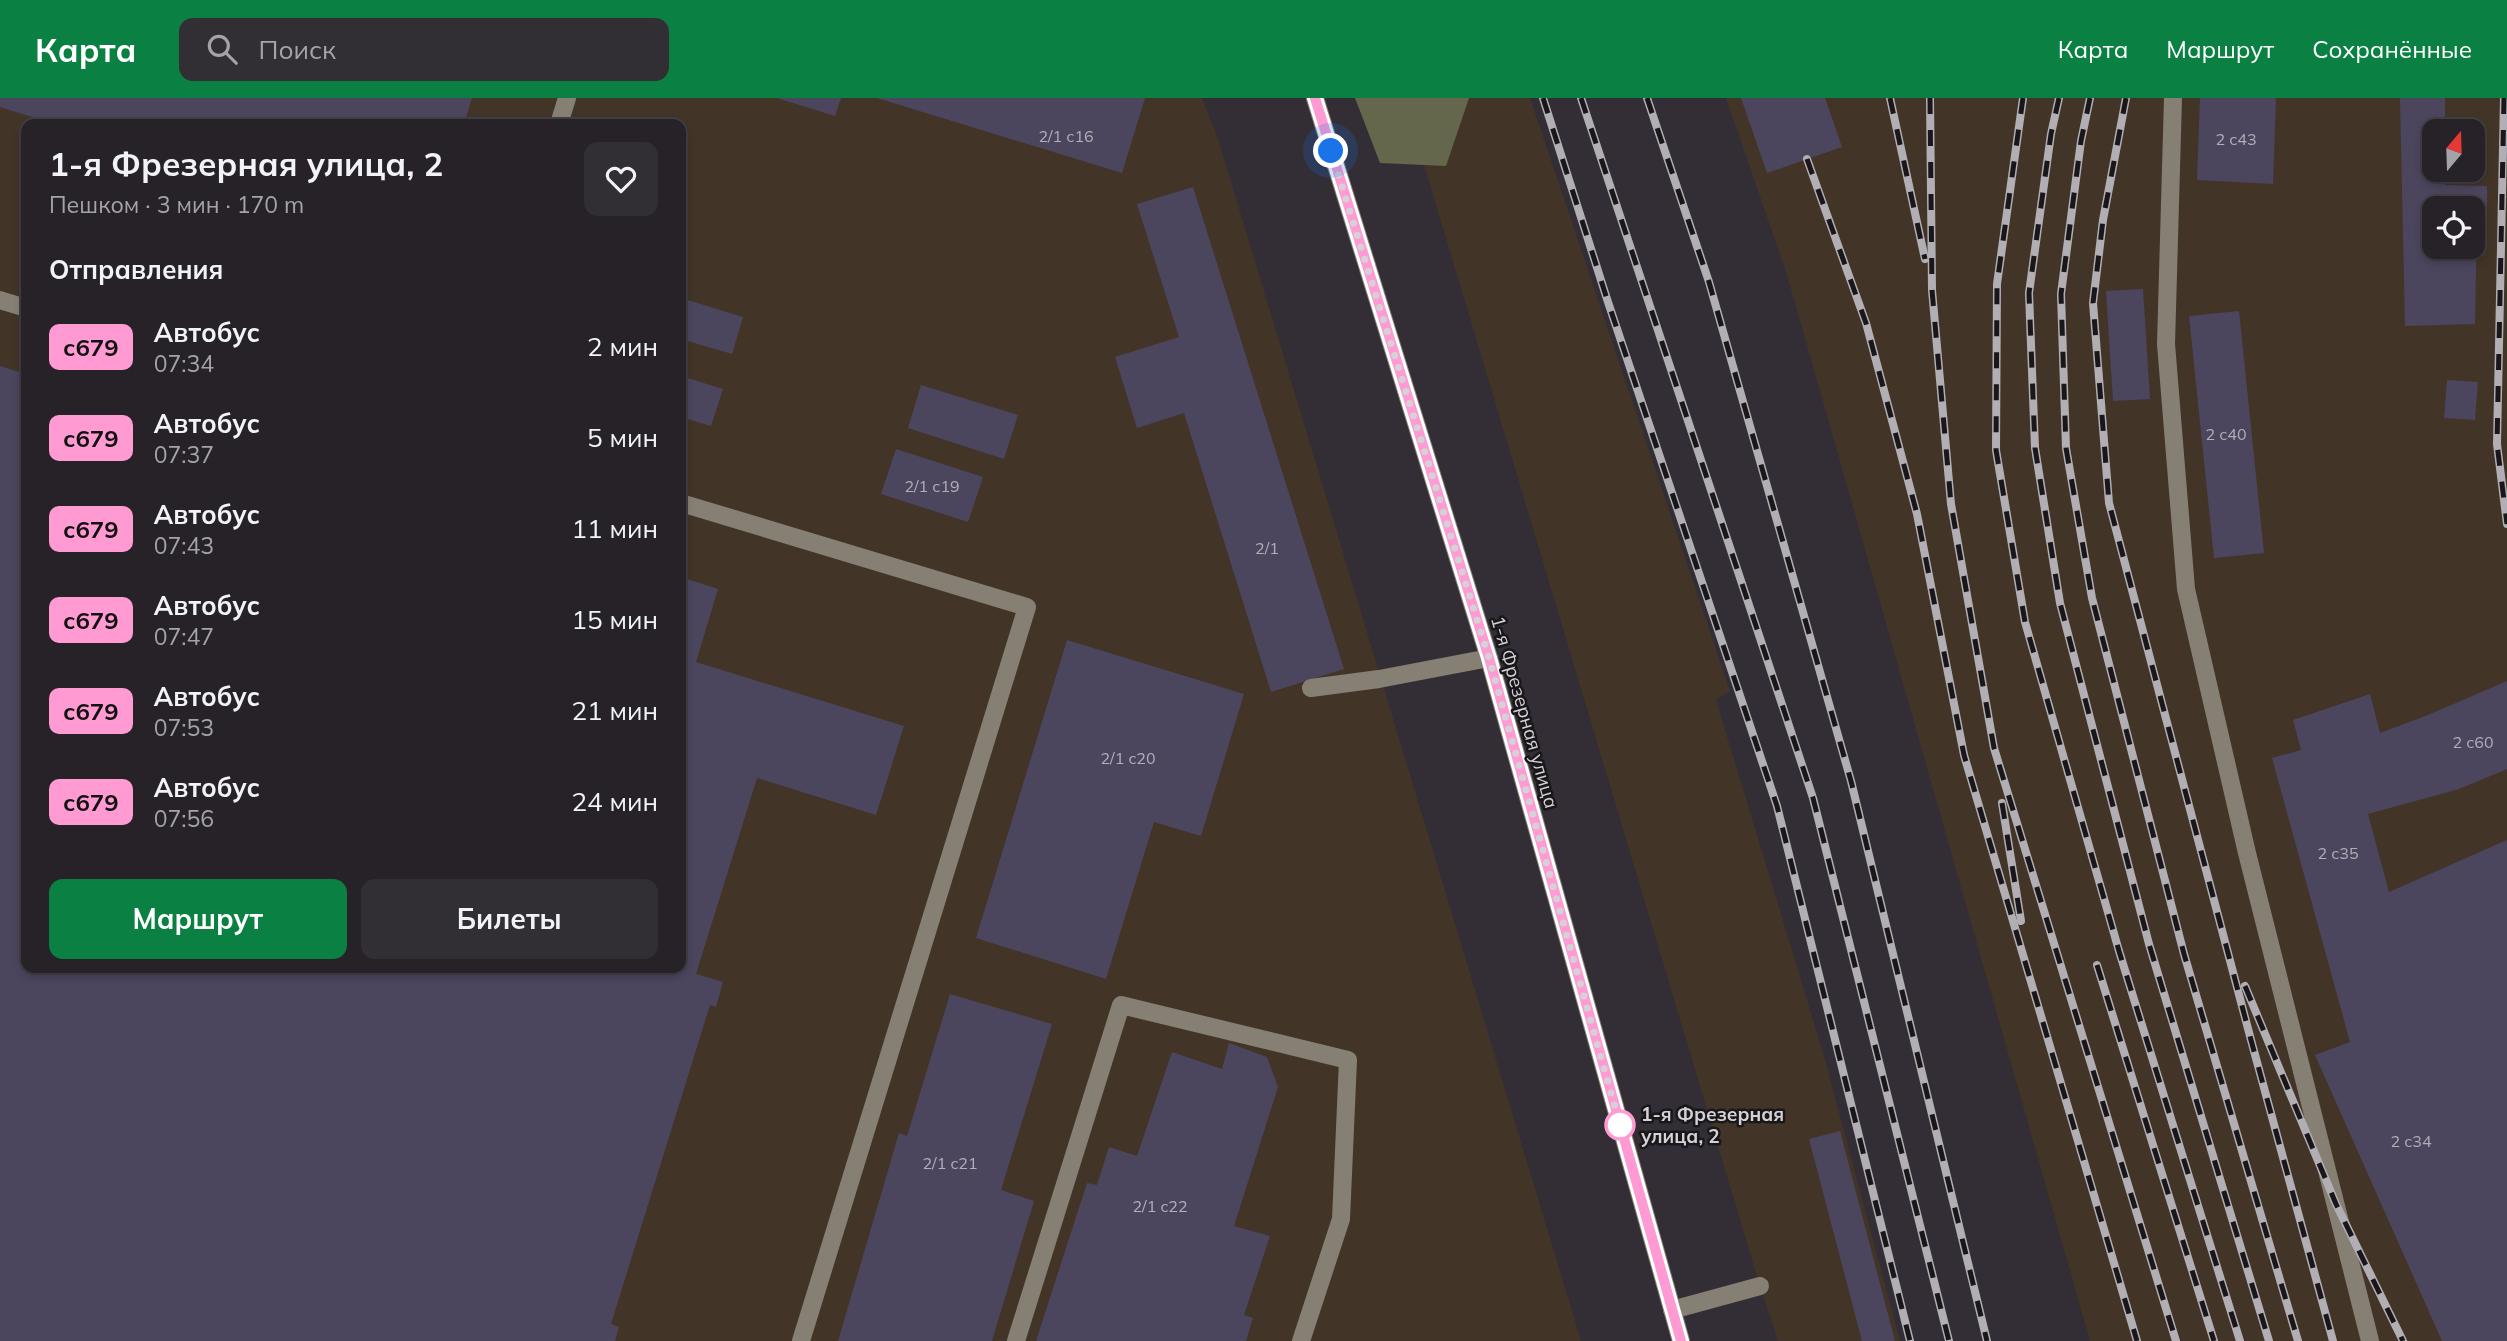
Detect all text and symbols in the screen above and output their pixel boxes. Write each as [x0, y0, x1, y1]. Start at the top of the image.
search box [179, 18, 669, 81]
text: Карта [35, 29, 137, 70]
icon: search [203, 30, 241, 68]
text: Поиск [259, 33, 336, 66]
text: Карта [2058, 34, 2128, 64]
text: Маршрут [2166, 34, 2274, 64]
text: Сохранённые [2312, 34, 2472, 64]
north arrow [2422, 119, 2485, 182]
map controls [2422, 119, 2485, 259]
house number: 2/1 с16 [1038, 126, 1094, 146]
house number: 2 с43 [2215, 129, 2257, 149]
your location [1313, 133, 1348, 168]
button: heart [584, 142, 658, 216]
text: 1-я Фрезерная улица, 2 [49, 143, 443, 184]
text: Пешком · 3 мин · 170 m [49, 190, 304, 219]
button: locate [2422, 196, 2485, 259]
text: Отправления [49, 253, 223, 286]
text: Автобус [154, 316, 260, 349]
text: 2 мин [587, 330, 658, 363]
text: с679 [63, 332, 119, 362]
text: 07:34 [154, 349, 214, 378]
text: Автобус [154, 407, 260, 440]
text: 5 мин [587, 421, 658, 454]
text: с679 [63, 423, 119, 453]
house number: 2 с40 [2205, 424, 2247, 444]
text: 07:37 [154, 440, 214, 469]
house number: 2/1 с19 [904, 476, 960, 496]
text: Автобус [154, 498, 260, 531]
text: 11 мин [571, 512, 658, 545]
text: с679 [63, 514, 119, 544]
text: 07:43 [154, 531, 214, 560]
house number: 2/1 [1255, 538, 1279, 558]
text: Автобус [154, 589, 260, 622]
text: 15 мин [571, 603, 658, 636]
text: с679 [63, 605, 119, 635]
street label: 1-я Фрезерная улица [1486, 613, 1564, 811]
text: 07:47 [154, 622, 214, 651]
text: Автобус [154, 680, 260, 713]
text: 21 мин [571, 694, 658, 727]
text: с679 [63, 696, 119, 726]
text: 07:53 [154, 713, 214, 742]
house number: 2 с60 [2452, 732, 2494, 752]
house number: 2/1 c20 [1100, 748, 1156, 768]
text: Автобус [154, 771, 260, 804]
text: 24 мин [571, 785, 658, 818]
text: с679 [63, 787, 119, 817]
text: 07:56 [154, 804, 214, 833]
house number: 2 с35 [2317, 843, 2359, 863]
button: Маршрут [49, 879, 347, 959]
button: Билеты [361, 879, 658, 959]
place label: 1-я Фрезерная улица, 2 [1641, 1102, 1784, 1148]
marker: 1-я Фрезерная улица, 2 [1605, 1110, 1635, 1140]
house number: 2 с34 [2390, 1131, 2432, 1151]
house number: 2/1 c21 [922, 1153, 978, 1173]
house number: 2/1 c22 [1132, 1196, 1188, 1216]

